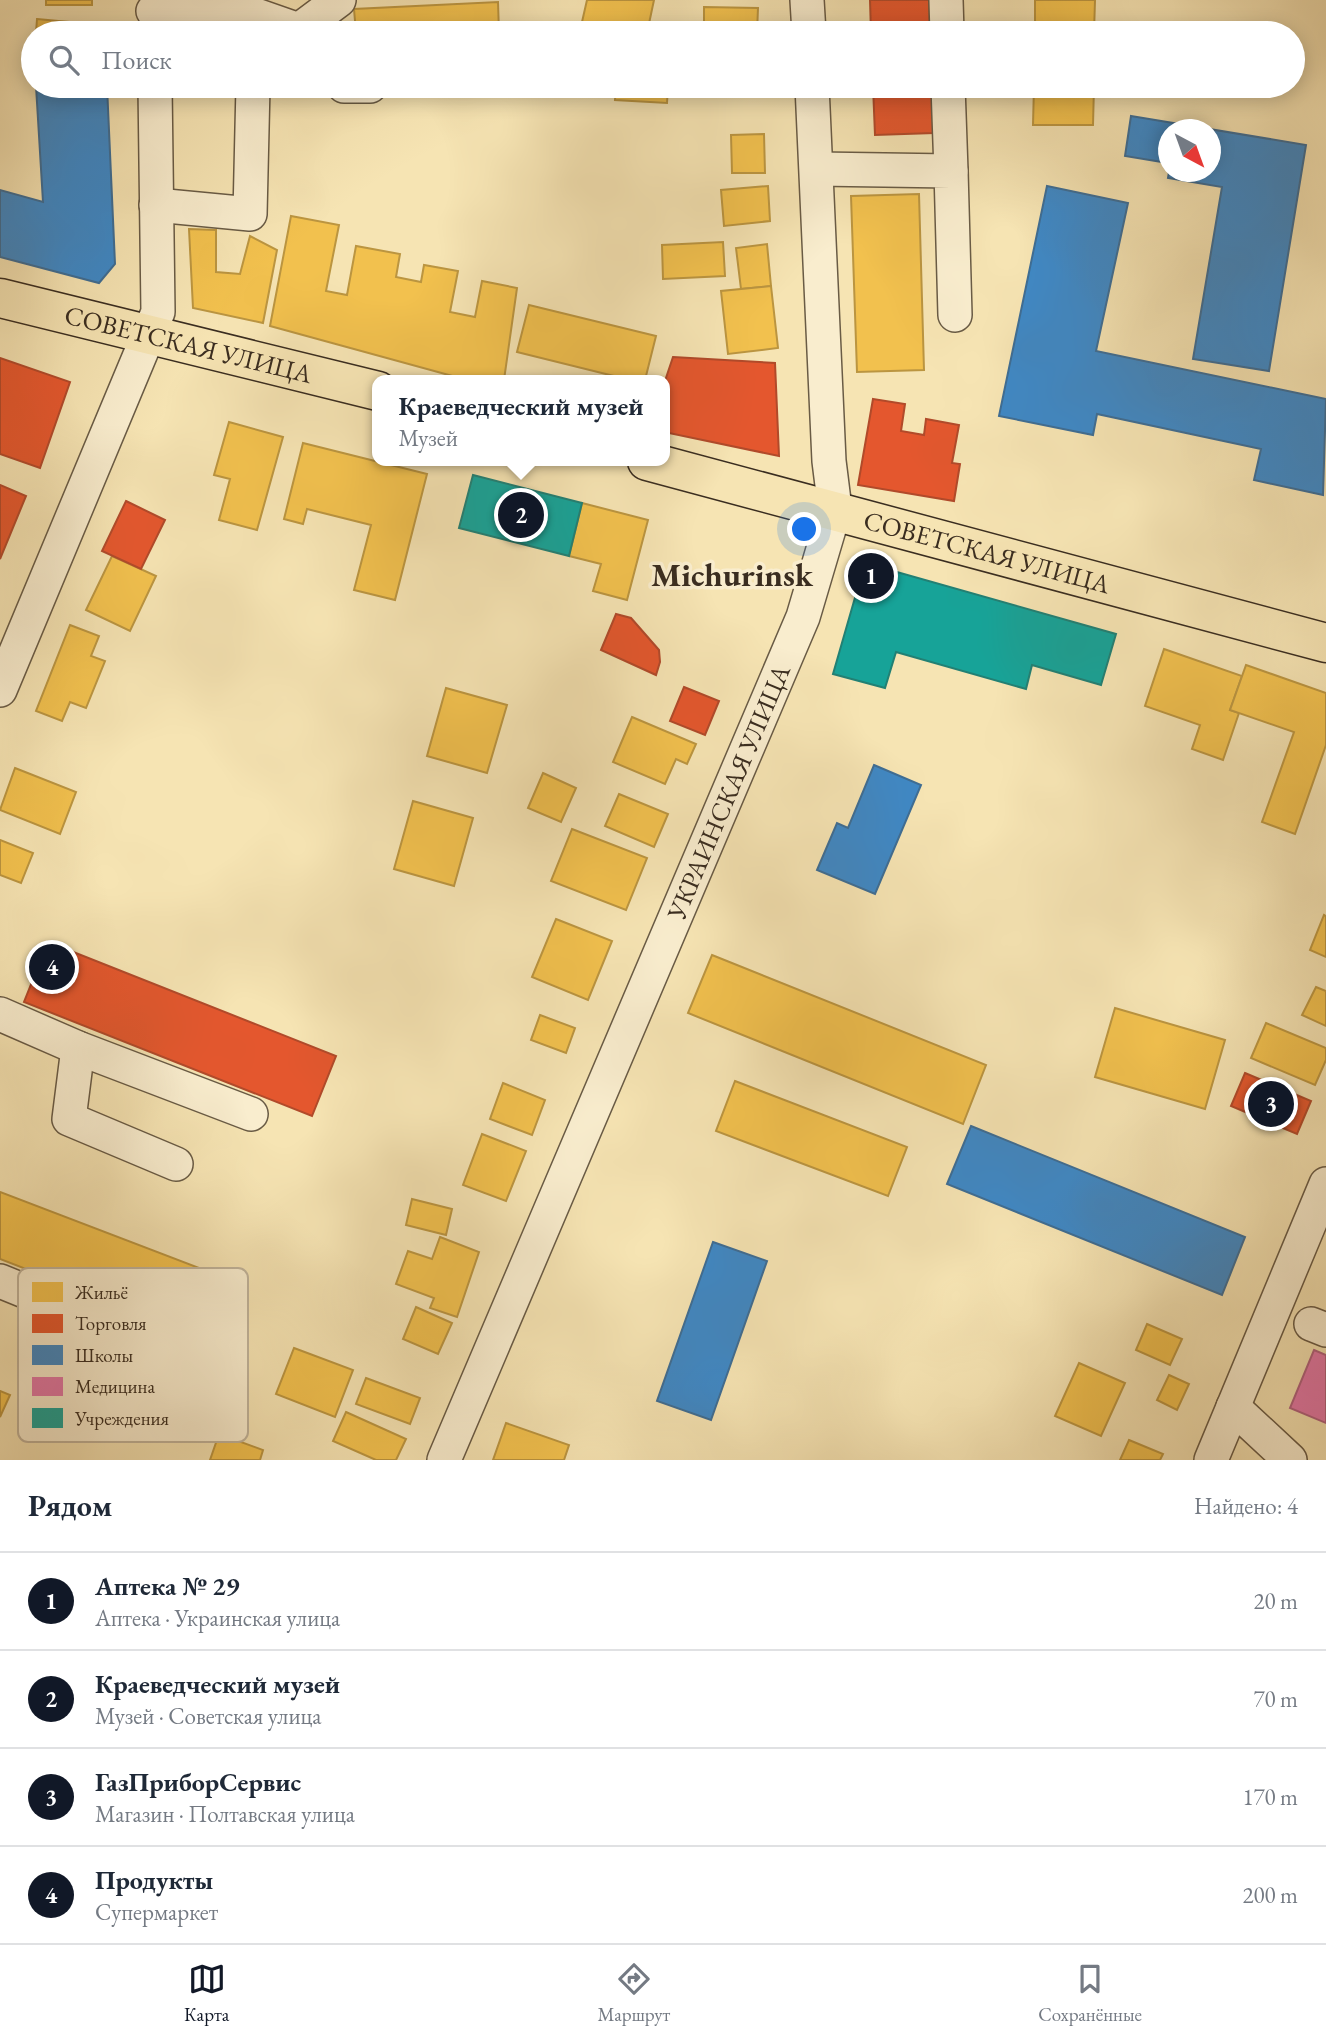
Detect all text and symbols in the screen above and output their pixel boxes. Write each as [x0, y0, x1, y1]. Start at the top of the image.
search box [21, 21, 1305, 98]
icon: search [45, 41, 83, 79]
text: Поиск [101, 43, 172, 77]
north arrow [1158, 119, 1221, 182]
street label: СОВЕТСКАЯ УЛИЦА [61, 298, 317, 391]
popup [372, 375, 670, 466]
text: Краеведческий музей [398, 389, 644, 423]
text: Музей [398, 423, 458, 453]
pin: 2 [498, 489, 544, 541]
street label: СОВЕТСКАЯ УЛИЦА [860, 503, 1115, 602]
your location [787, 512, 821, 546]
pin: 1 [848, 550, 894, 602]
district label: Michurinsk [651, 553, 814, 596]
street label: УКРАИНСКАЯ УЛИЦА [659, 658, 798, 926]
pin: 4 [29, 941, 75, 993]
pin: 3 [1248, 1078, 1294, 1130]
legend [18, 1268, 248, 1442]
text: Жильё [74, 1280, 128, 1305]
text: Торговля [75, 1311, 147, 1336]
text: Школы [75, 1343, 133, 1368]
text: Медицина [75, 1374, 156, 1399]
text: Учреждения [74, 1406, 170, 1431]
text: Рядом [28, 1486, 112, 1525]
text: Найдено: 4 [1194, 1491, 1298, 1521]
text: Аптека № 29 [95, 1569, 240, 1603]
text: 1 [45, 1586, 57, 1616]
text: 20 m [1253, 1586, 1298, 1616]
text: Аптека · Украинская улица [95, 1603, 340, 1633]
text: Краеведческий музей [95, 1667, 340, 1701]
text: 2 [45, 1684, 57, 1714]
text: 70 m [1253, 1684, 1298, 1714]
text: Музей · Советская улица [95, 1701, 322, 1731]
text: ГазПриборСервис [95, 1765, 301, 1799]
text: 3 [45, 1782, 57, 1812]
text: 170 m [1242, 1782, 1298, 1812]
text: Магазин · Полтавская улица [95, 1799, 355, 1829]
text: Продукты [95, 1863, 213, 1897]
text: 4 [45, 1880, 57, 1910]
text: 200 m [1242, 1880, 1298, 1910]
text: Супермаркет [95, 1897, 218, 1927]
tab: Карта [184, 1960, 229, 2027]
tab: Маршрут [597, 1960, 670, 2027]
tab: Сохранённые [1038, 1960, 1142, 2027]

